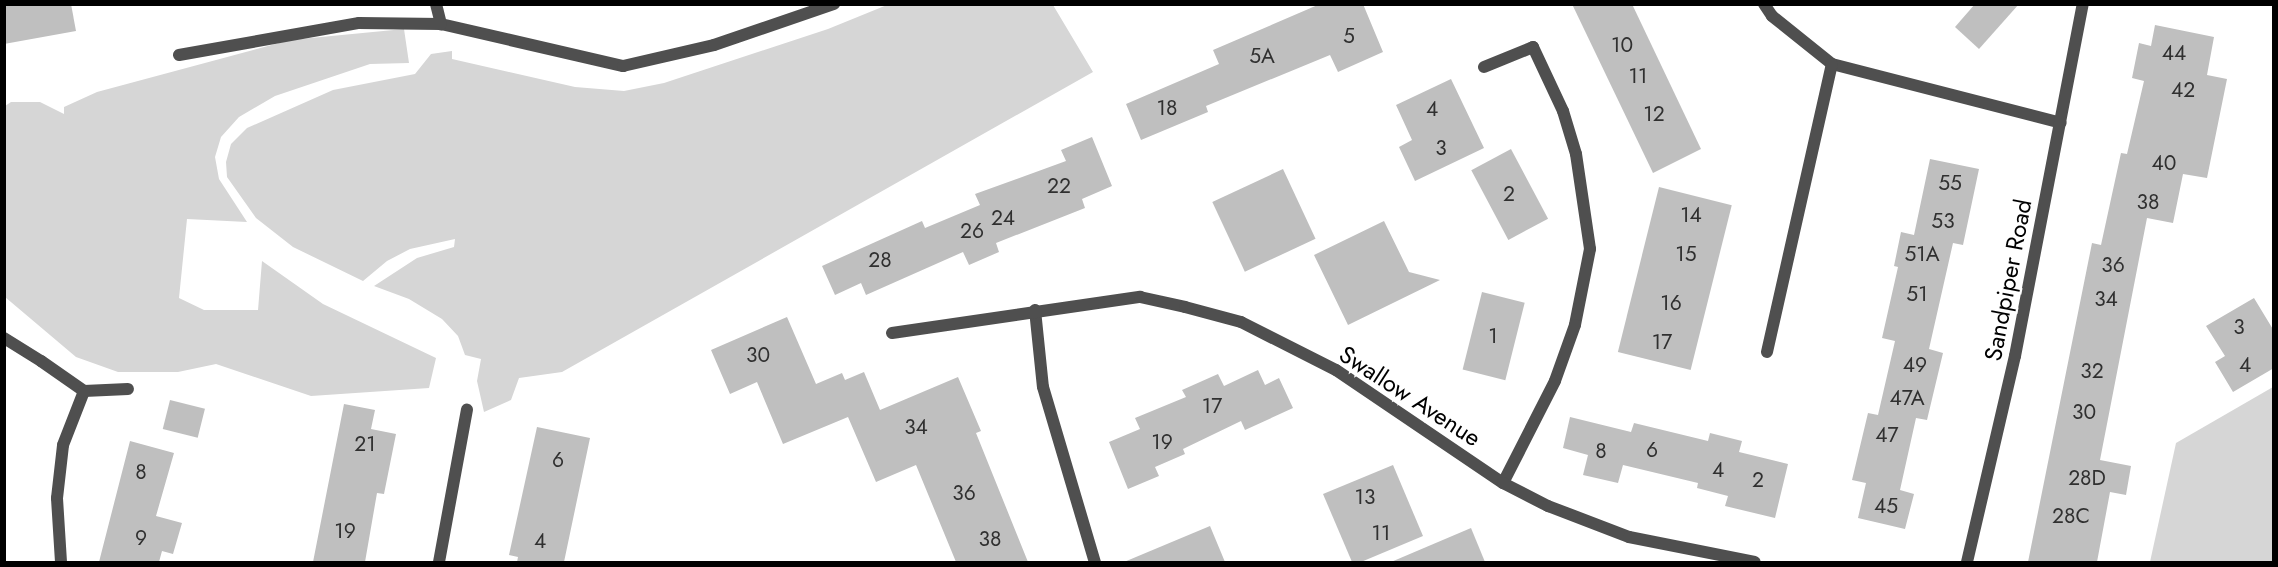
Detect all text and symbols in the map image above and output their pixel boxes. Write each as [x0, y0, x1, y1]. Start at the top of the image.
house number: 5 [1343, 23, 1355, 49]
house number: 10 [1611, 32, 1633, 58]
house number: 44 [2162, 40, 2186, 66]
house number: 5A [1249, 43, 1275, 69]
house number: 11 [1629, 63, 1647, 89]
house number: 42 [2171, 77, 2195, 103]
house number: 18 [1157, 95, 1177, 121]
house number: 4 [1426, 96, 1438, 122]
house number: 12 [1643, 101, 1665, 127]
house number: 3 [1435, 135, 1447, 161]
house number: 40 [2152, 150, 2176, 176]
house number: 55 [1938, 170, 1962, 196]
house number: 22 [1047, 173, 1071, 199]
house number: 2 [1503, 181, 1515, 207]
house number: 38 [2137, 189, 2159, 215]
street label: Sandpiper Road [1978, 197, 2038, 363]
house number: 14 [1680, 202, 1702, 228]
house number: 24 [991, 205, 1015, 231]
house number: 53 [1931, 208, 1955, 234]
house number: 26 [960, 218, 984, 244]
house number: 15 [1675, 241, 1697, 267]
house number: 51A [1904, 241, 1940, 267]
house number: 28 [868, 247, 892, 273]
house number: 36 [2101, 252, 2125, 278]
house number: 51 [1906, 281, 1928, 307]
house number: 34 [2094, 286, 2118, 312]
house number: 16 [1660, 290, 1682, 316]
house number: 3 [2233, 314, 2245, 340]
house number: 1 [1488, 323, 1498, 349]
house number: 17 [1652, 329, 1672, 355]
street label: Swallow Avenue [1334, 340, 1486, 452]
house number: 30 [746, 342, 770, 368]
house number: 49 [1903, 352, 1927, 378]
house number: 4 [2239, 352, 2251, 378]
house number: 32 [2080, 358, 2104, 384]
house number: 47A [1889, 385, 1925, 411]
house number: 17 [1202, 393, 1222, 419]
house number: 30 [2072, 399, 2096, 425]
house number: 34 [904, 414, 928, 440]
house number: 47 [1875, 422, 1899, 448]
house number: 19 [1151, 429, 1173, 455]
house number: 21 [354, 431, 376, 457]
house number: 6 [1646, 437, 1658, 463]
house number: 8 [1595, 438, 1607, 464]
house number: 6 [552, 447, 564, 473]
house number: 4 [1712, 457, 1724, 483]
house number: 8 [135, 459, 147, 485]
house number: 28D [2068, 465, 2106, 491]
house number: 2 [1752, 467, 1764, 493]
house number: 36 [952, 480, 976, 506]
house number: 13 [1355, 484, 1375, 510]
house number: 45 [1874, 493, 1898, 519]
house number: 28C [2052, 503, 2090, 529]
house number: 19 [334, 518, 356, 544]
house number: 11 [1372, 520, 1390, 546]
house number: 9 [135, 525, 147, 551]
house number: 38 [979, 526, 1001, 552]
house number: 4 [534, 528, 546, 554]

